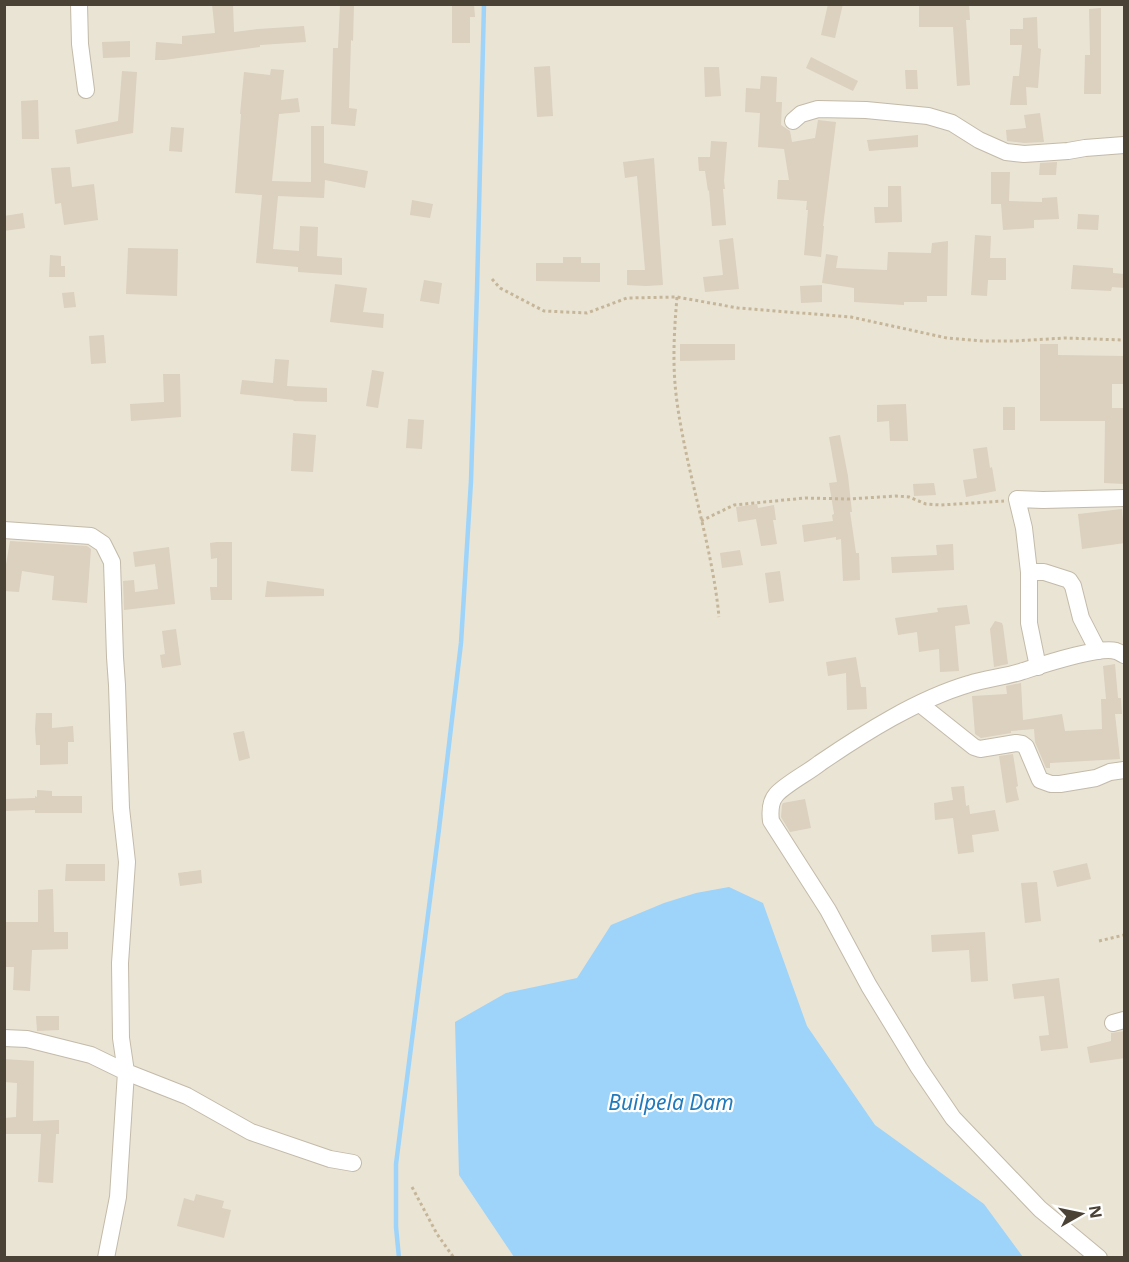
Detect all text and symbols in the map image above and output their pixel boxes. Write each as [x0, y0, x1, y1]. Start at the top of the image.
water label: Builpela Dam [608, 1088, 734, 1116]
north arrow [1051, 1184, 1111, 1244]
text: N [1084, 1204, 1108, 1220]

